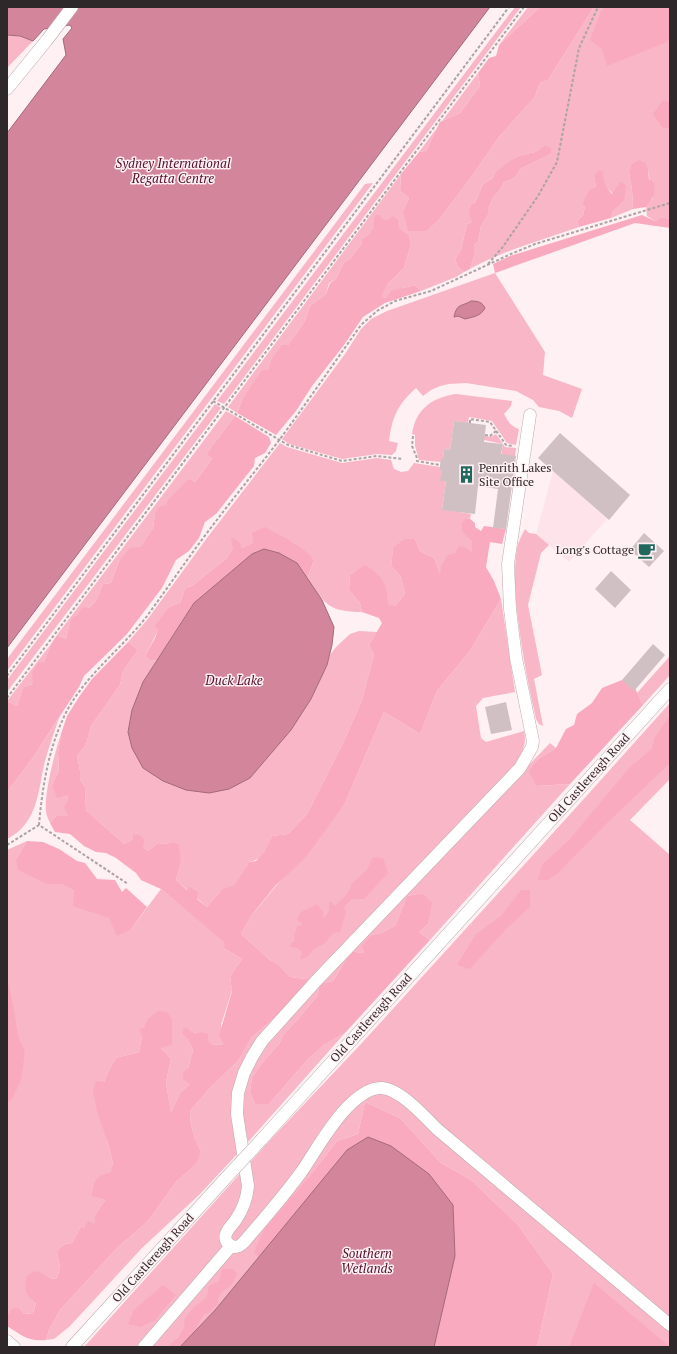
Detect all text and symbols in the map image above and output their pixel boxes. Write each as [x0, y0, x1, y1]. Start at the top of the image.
water label: Sydney International Regatta Centre [115, 154, 231, 187]
place label: Penrith Lakes Site Office [479, 460, 552, 489]
building icon: Penrith Lakes Site Office [456, 465, 476, 485]
cafe icon: Long's Cottage [637, 540, 657, 560]
place label: Long's Cottage [556, 542, 634, 557]
water label: Duck Lake [204, 671, 263, 689]
street label: Old Castlereagh Road [545, 730, 633, 825]
street label: Old Castlereagh Road [327, 970, 415, 1065]
street label: Old Castlereagh Road [109, 1210, 197, 1305]
water label: Southern Wetlands [341, 1244, 394, 1277]

